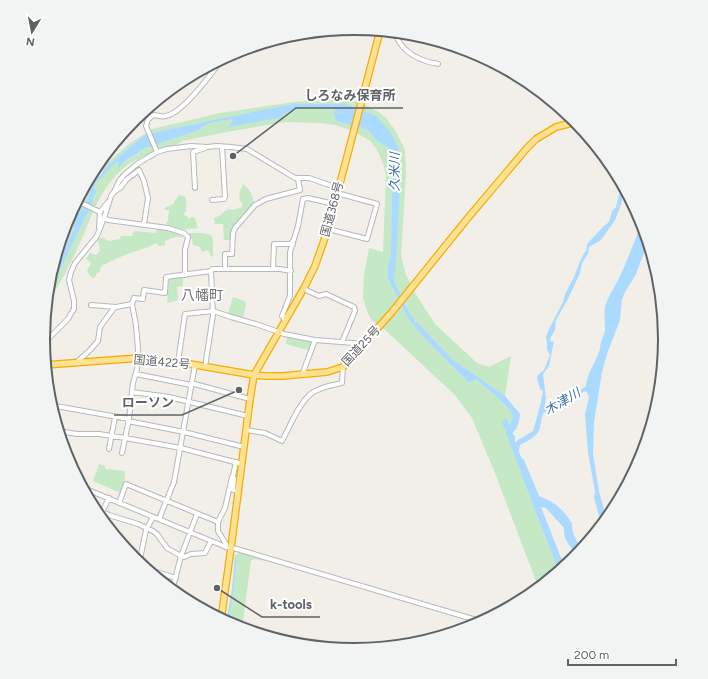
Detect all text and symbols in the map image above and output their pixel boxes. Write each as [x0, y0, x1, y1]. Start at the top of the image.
north arrow [12, 12, 52, 52]
text: N [25, 34, 36, 48]
callout: しろなみ保育所 [296, 83, 403, 108]
text: しろなみ保育所 [304, 88, 396, 103]
water label: 久米川 [387, 150, 402, 192]
street label: 国道368号 [318, 180, 346, 238]
district label: 八幡町 [181, 287, 223, 304]
street label: 国道25号 [339, 323, 383, 369]
street label: 国道422号 [133, 353, 191, 371]
water label: 木津川 [542, 384, 585, 418]
callout: ローソン [114, 390, 182, 415]
text: ローソン [122, 395, 174, 410]
callout: k-tools [262, 592, 320, 617]
text: k-tools [270, 597, 312, 612]
scale bar [568, 641, 676, 667]
text: 200 m [574, 648, 609, 662]

